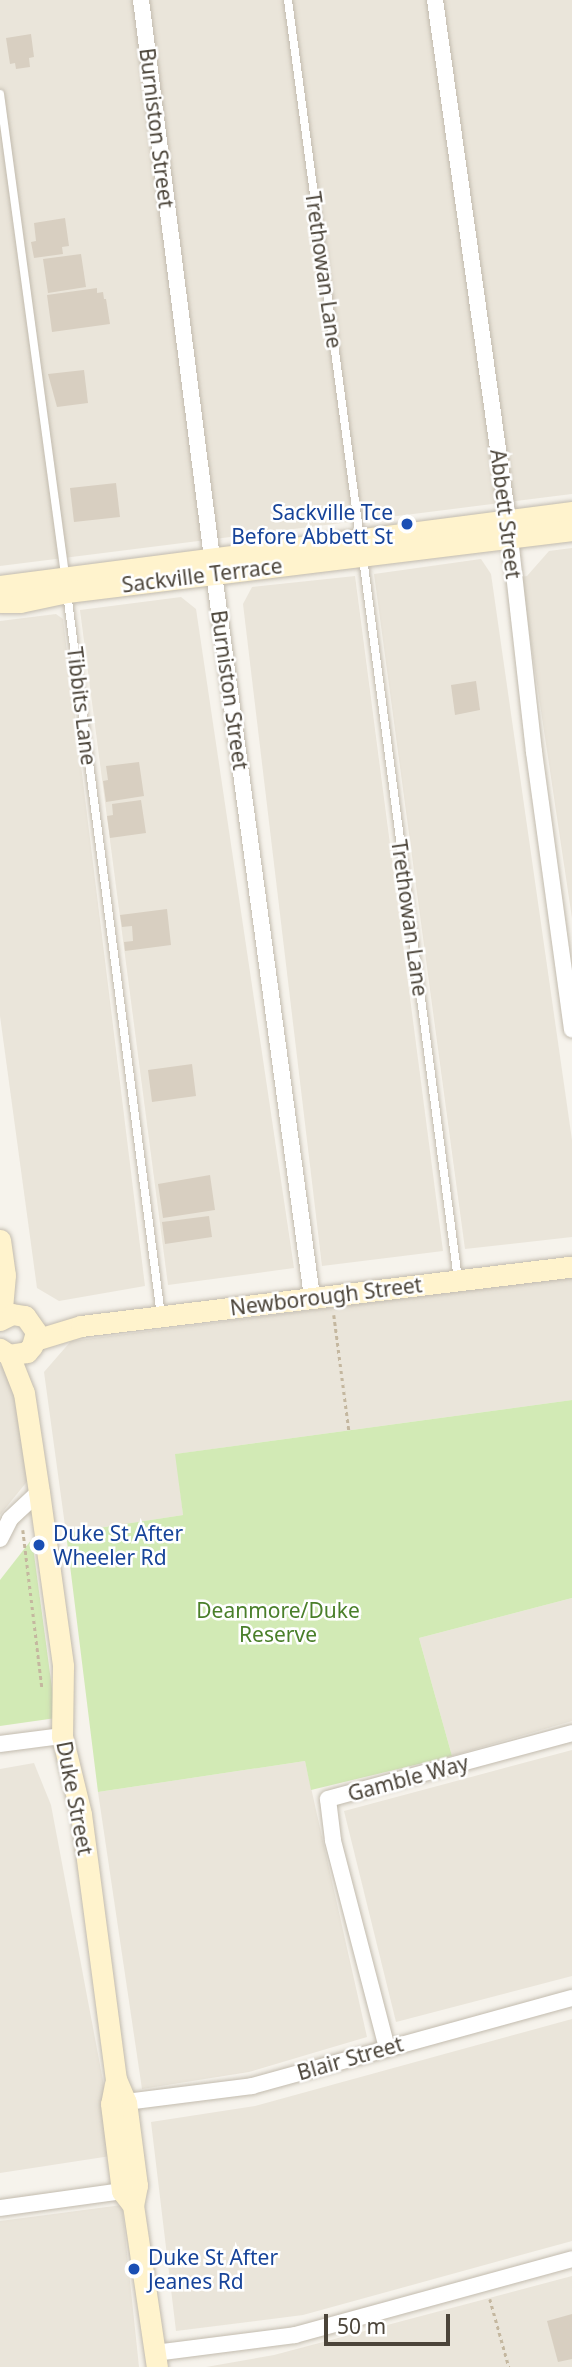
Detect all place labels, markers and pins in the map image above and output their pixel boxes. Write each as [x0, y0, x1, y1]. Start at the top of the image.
place label: Sackville Tce Before Abbett St [231, 499, 393, 549]
marker: Sackville Tce Before Abbett St [399, 516, 415, 532]
place label: Duke St After Wheeler Rd [53, 1520, 183, 1570]
marker: Duke St After Wheeler Rd [31, 1537, 47, 1553]
place label: Duke St After Jeanes Rd [148, 2244, 278, 2294]
marker: Duke St After Jeanes Rd [126, 2261, 142, 2277]

